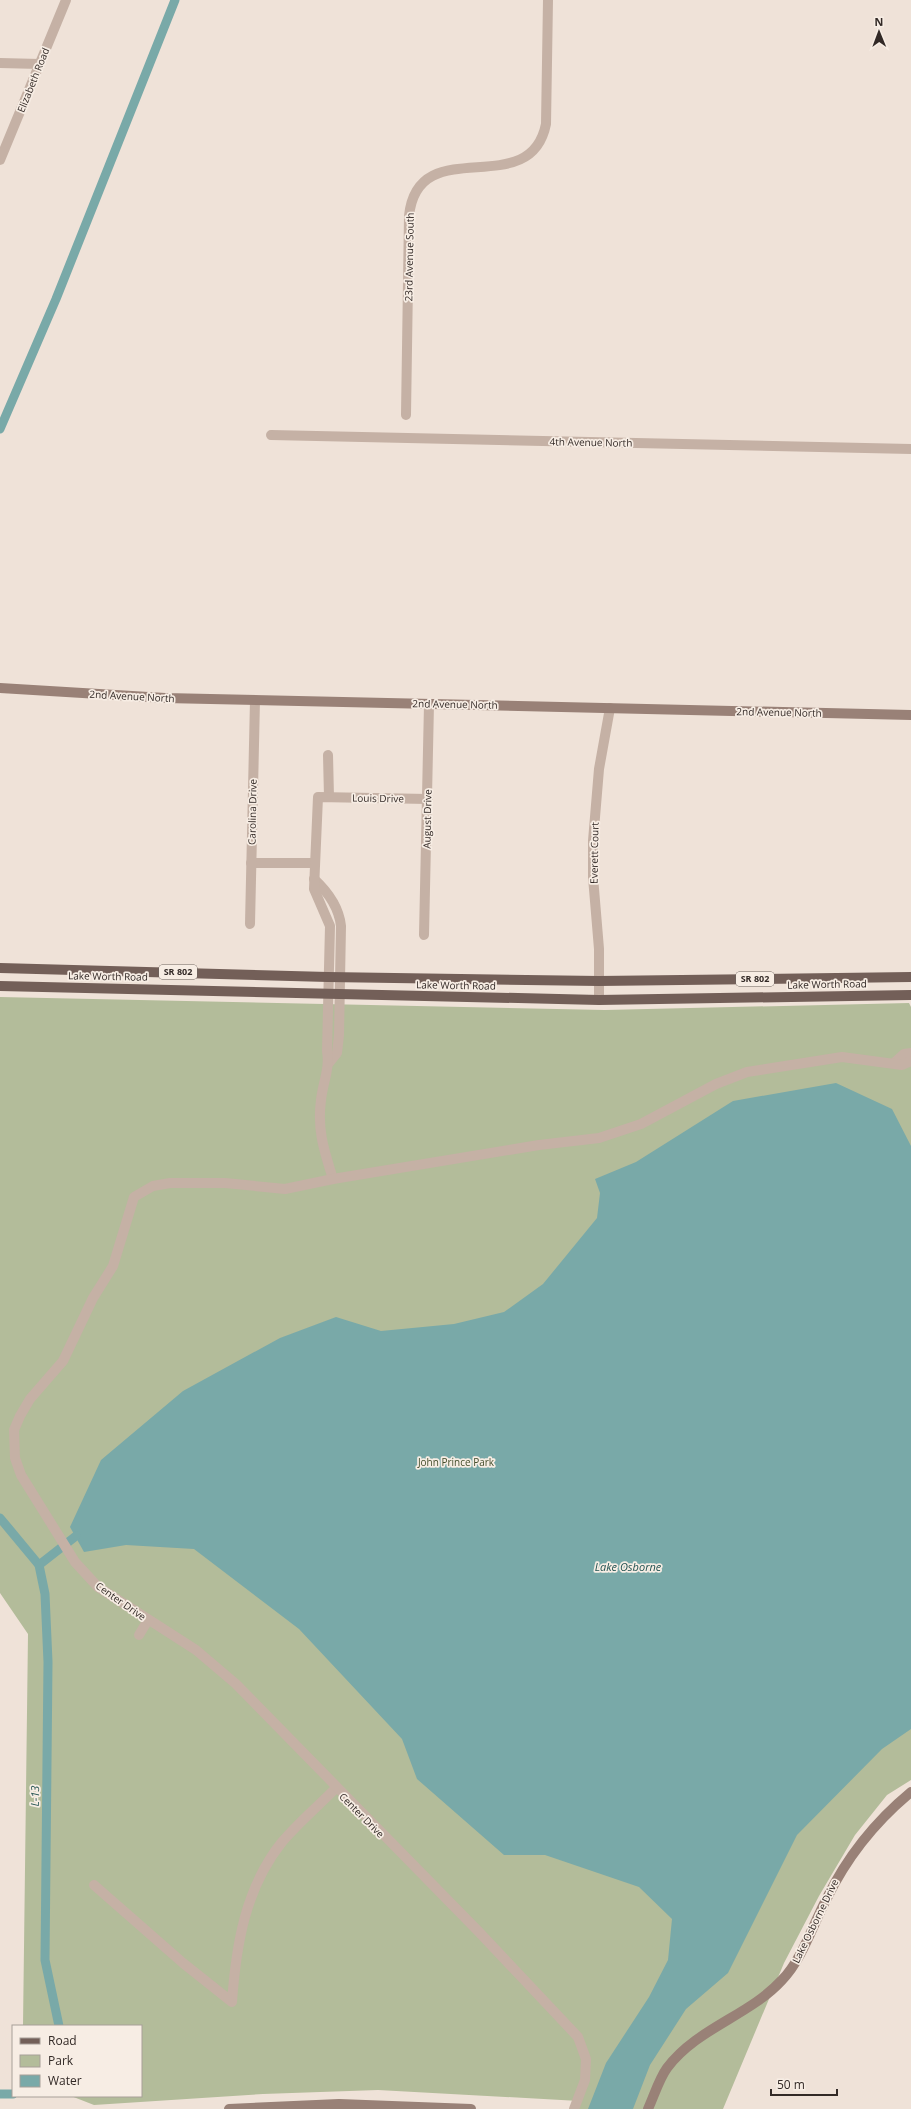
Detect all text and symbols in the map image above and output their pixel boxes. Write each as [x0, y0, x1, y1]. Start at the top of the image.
north arrow [859, 12, 899, 52]
text: N [874, 14, 883, 29]
street label: Elizabeth Road [14, 46, 52, 114]
street label: 23rd Avenue South [401, 212, 417, 302]
street label: 4th Avenue North [550, 434, 632, 450]
street label: 2nd Avenue North [89, 687, 175, 705]
street label: 2nd Avenue North [412, 696, 498, 712]
street label: 2nd Avenue North [736, 704, 822, 720]
street label: Carolina Drive [244, 779, 260, 845]
street label: August Drive [419, 789, 435, 849]
street label: Louis Drive [352, 791, 404, 805]
street label: Everett Court [586, 822, 602, 884]
road number: SR 802 [159, 965, 197, 979]
street label: Lake Worth Road [68, 968, 148, 984]
road number: SR 802 [736, 972, 774, 986]
street label: Lake Worth Road [787, 976, 867, 992]
street label: Lake Worth Road [416, 977, 496, 993]
park label: John Prince Park [417, 1455, 495, 1469]
water label: Lake Osborne [595, 1559, 662, 1574]
street label: Center Drive [93, 1579, 149, 1624]
water label: L-13 [27, 1785, 42, 1807]
street label: Center Drive [336, 1789, 388, 1841]
street label: Lake Osborne Drive [789, 1876, 842, 1965]
legend [12, 2025, 142, 2097]
text: Road [48, 2032, 77, 2049]
text: Park [48, 2052, 74, 2069]
scale bar [771, 2071, 837, 2097]
text: Water [48, 2072, 82, 2089]
text: 50 m [777, 2076, 805, 2093]

